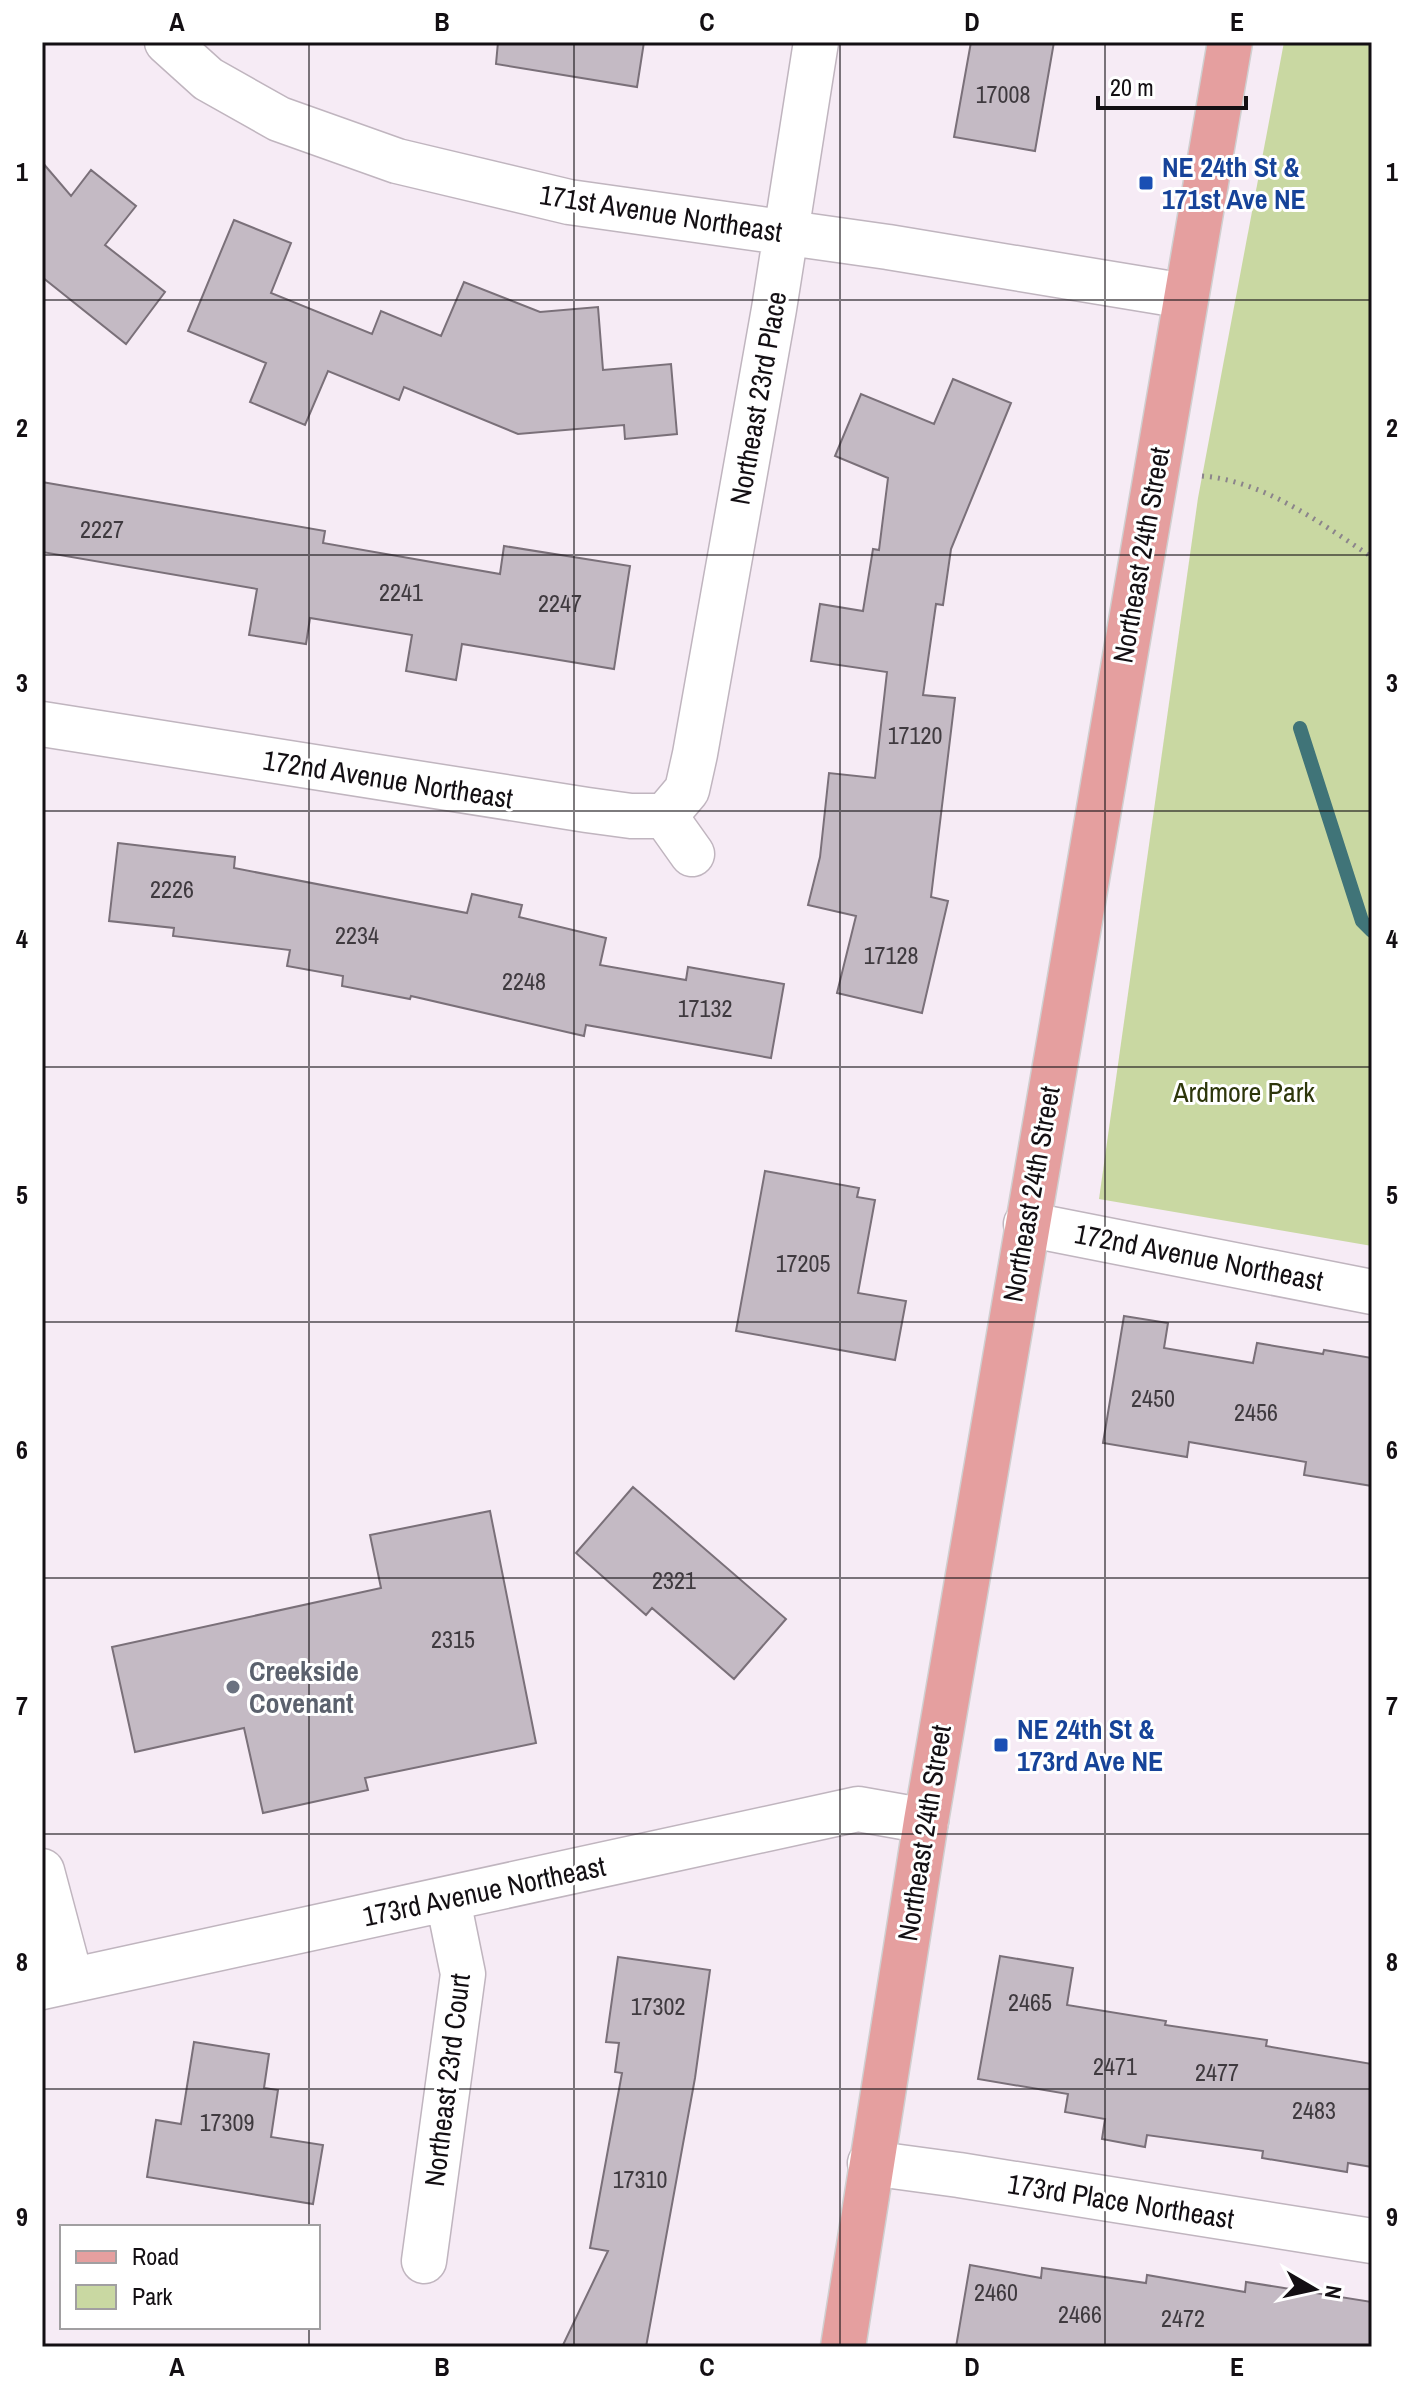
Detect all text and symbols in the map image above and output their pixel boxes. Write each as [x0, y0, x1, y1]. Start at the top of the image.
text: A [169, 4, 185, 39]
text: B [434, 4, 450, 39]
text: C [699, 4, 715, 39]
text: D [964, 4, 980, 39]
text: E [1230, 4, 1244, 39]
scale bar [1098, 60, 1246, 110]
text: 20 m [1110, 71, 1154, 103]
house number: 17008 [976, 78, 1030, 110]
place label: NE 24th St & 171st Ave NE [1162, 148, 1306, 218]
text: 1 [16, 154, 28, 189]
text: 1 [1386, 154, 1398, 189]
marker: NE 24th St & 171st Ave NE [1137, 174, 1155, 192]
street label: 171st Avenue Northeast [537, 175, 785, 251]
street label: Northeast 23rd Place [721, 288, 795, 508]
text: 2 [16, 410, 28, 445]
text: 2 [1386, 410, 1398, 445]
street label: Northeast 24th Street [1103, 444, 1179, 666]
house number: 2227 [80, 513, 124, 545]
house number: 2241 [379, 576, 423, 608]
house number: 2247 [538, 587, 582, 619]
text: 3 [16, 665, 28, 700]
text: 3 [1386, 665, 1398, 700]
house number: 17120 [888, 719, 942, 751]
street label: 172nd Avenue Northeast [260, 740, 516, 818]
house number: 2226 [150, 873, 194, 905]
house number: 2234 [335, 919, 379, 951]
text: 4 [16, 921, 28, 956]
text: 4 [1386, 921, 1398, 956]
house number: 17128 [864, 939, 918, 971]
house number: 2248 [502, 965, 546, 997]
house number: 17132 [678, 992, 732, 1024]
park label: Ardmore Park [1172, 1073, 1315, 1111]
street label: Northeast 24th Street [993, 1083, 1069, 1305]
text: 5 [16, 1177, 28, 1212]
text: 5 [1386, 1177, 1398, 1212]
street label: 172nd Avenue Northeast [1072, 1214, 1326, 1300]
house number: 17205 [776, 1247, 830, 1279]
house number: 2450 [1131, 1382, 1175, 1414]
house number: 2456 [1234, 1396, 1278, 1428]
text: 6 [16, 1432, 28, 1467]
text: 6 [1386, 1432, 1398, 1467]
house number: 2321 [652, 1564, 696, 1596]
house number: 2315 [431, 1623, 475, 1655]
place label: Creekside Covenant [249, 1652, 359, 1722]
marker: Creekside Covenant [224, 1678, 242, 1696]
text: 7 [16, 1688, 28, 1723]
text: 7 [1386, 1688, 1398, 1723]
place label: NE 24th St & 173rd Ave NE [1017, 1710, 1163, 1780]
street label: Northeast 24th Street [888, 1722, 960, 1944]
marker: NE 24th St & 173rd Ave NE [992, 1736, 1010, 1754]
street label: 173rd Avenue Northeast [359, 1847, 609, 1935]
text: 8 [16, 1944, 28, 1979]
text: 8 [1386, 1944, 1398, 1979]
street label: Northeast 23rd Court [415, 1971, 479, 2189]
house number: 2465 [1008, 1986, 1052, 2018]
house number: 17302 [631, 1990, 685, 2022]
house number: 2471 [1093, 2050, 1137, 2082]
house number: 2477 [1195, 2056, 1239, 2088]
house number: 2483 [1292, 2094, 1336, 2126]
house number: 17309 [200, 2106, 254, 2138]
house number: 17310 [613, 2163, 667, 2195]
street label: 173rd Place Northeast [1005, 2164, 1237, 2238]
text: 9 [16, 2199, 28, 2234]
text: 9 [1386, 2199, 1398, 2234]
legend [60, 2225, 320, 2329]
text: Road [132, 2240, 179, 2272]
north arrow [1274, 2249, 1354, 2329]
house number: 2460 [974, 2276, 1018, 2308]
text: Park [132, 2280, 173, 2312]
text: N [1318, 2283, 1350, 2301]
house number: 2466 [1058, 2298, 1102, 2330]
house number: 2472 [1161, 2302, 1205, 2334]
text: A [169, 2349, 185, 2384]
text: B [434, 2349, 450, 2384]
text: C [699, 2349, 715, 2384]
text: D [964, 2349, 980, 2384]
text: E [1230, 2349, 1244, 2384]

